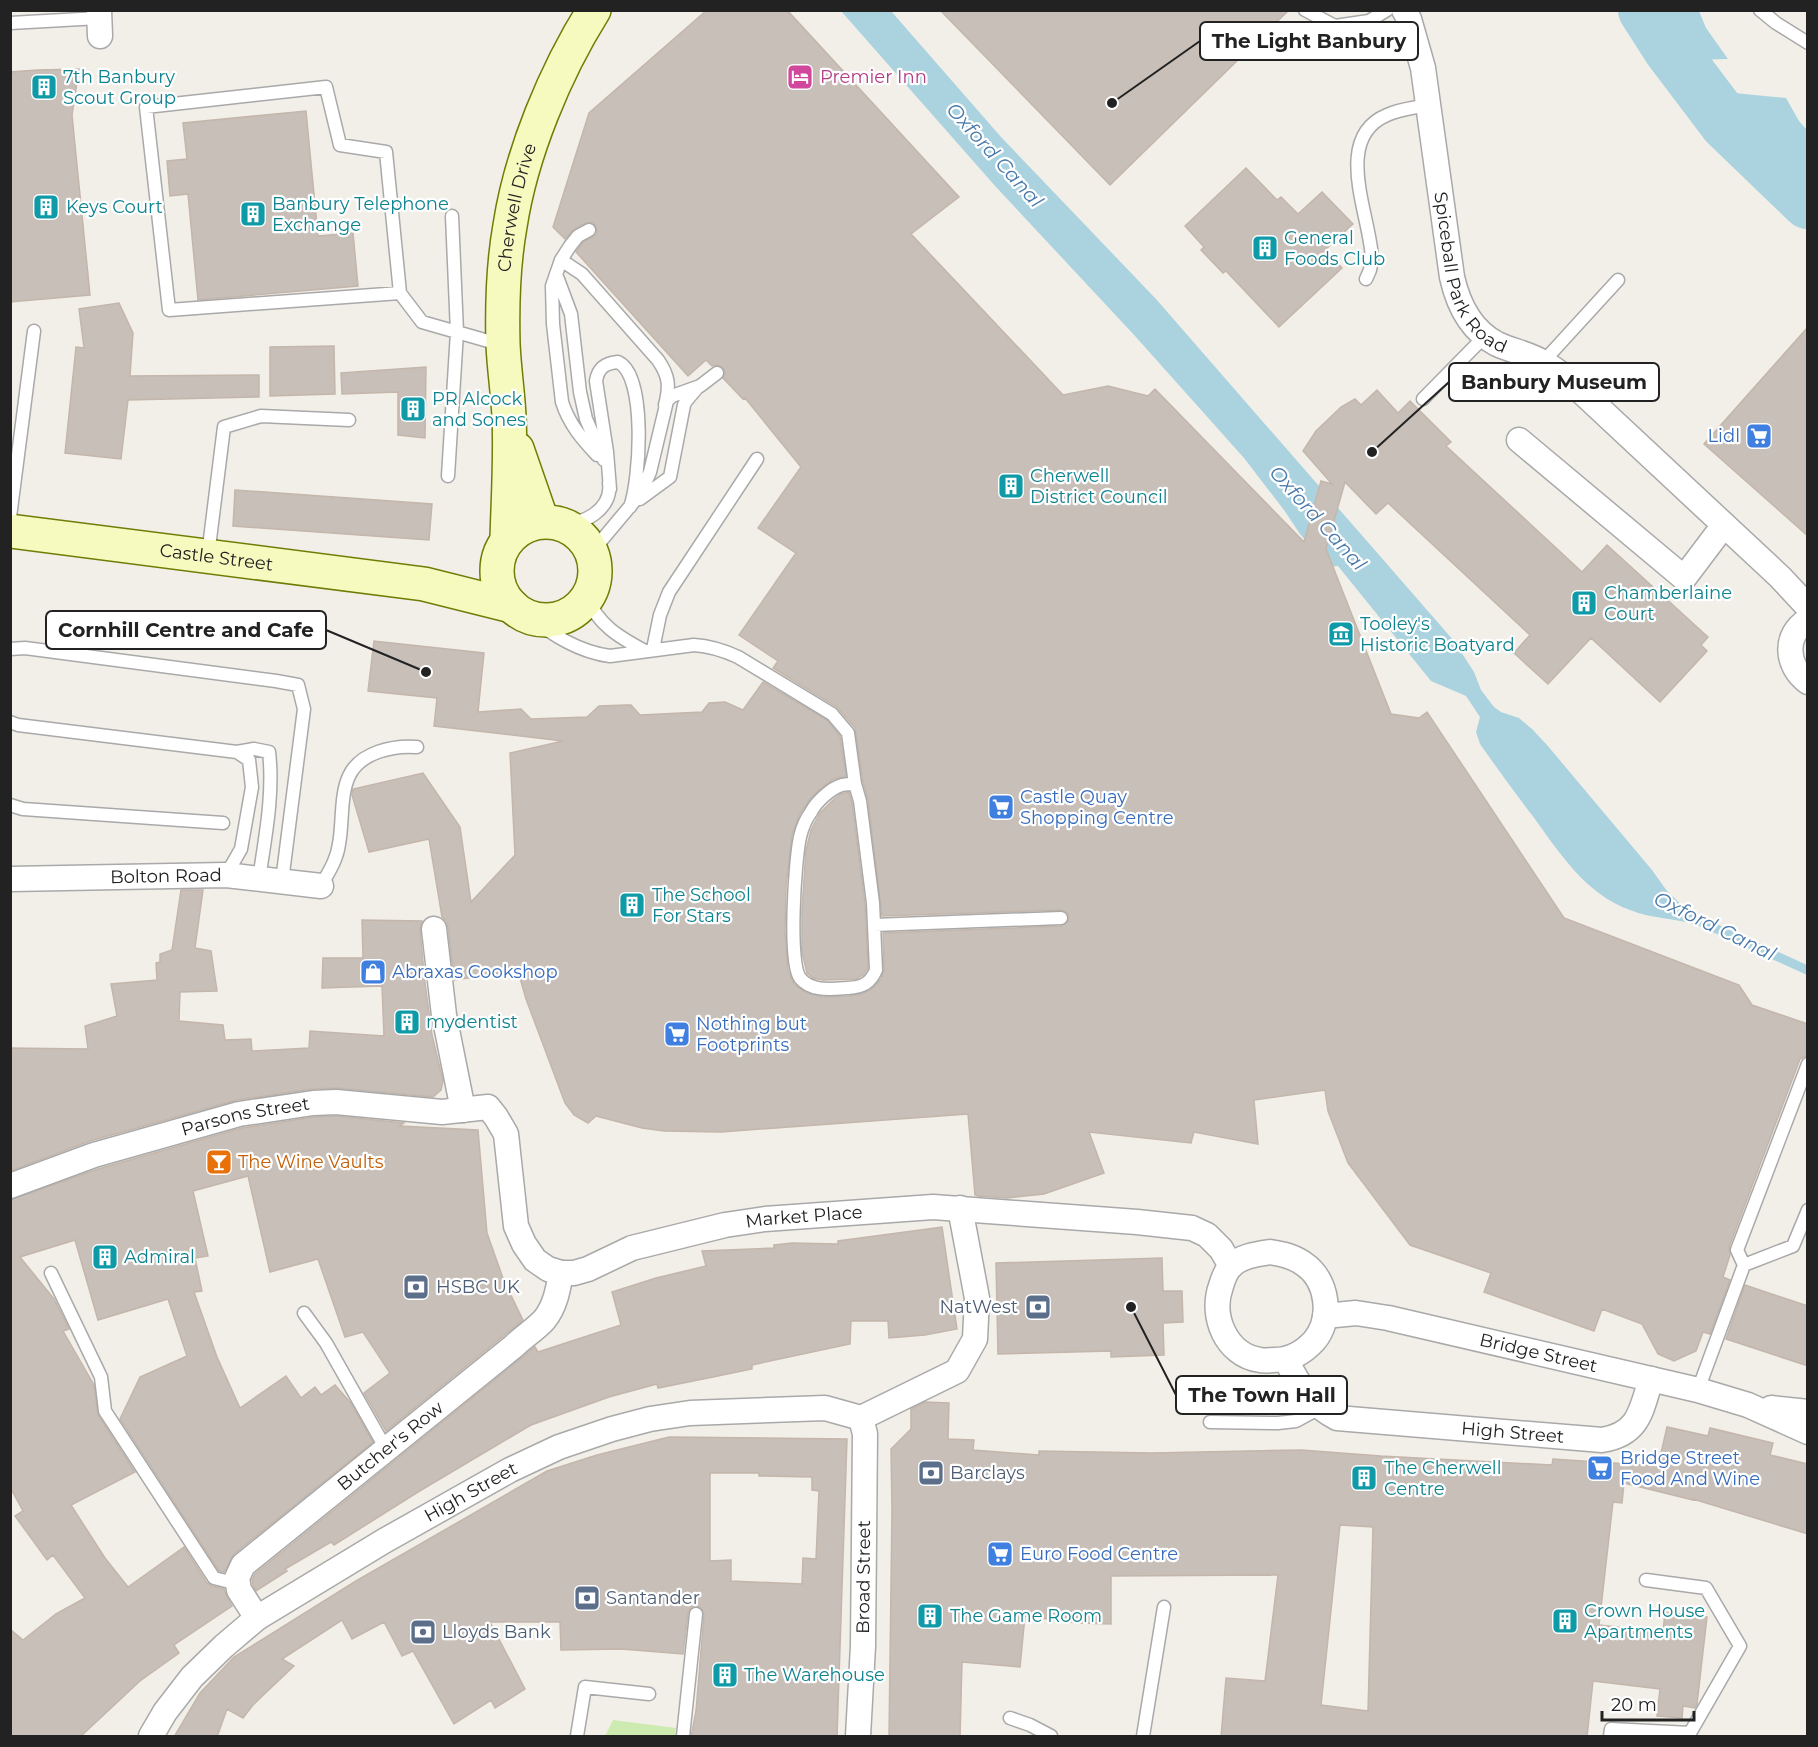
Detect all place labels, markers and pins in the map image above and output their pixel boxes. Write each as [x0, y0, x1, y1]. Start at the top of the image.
callout: The Light Banbury [1200, 22, 1418, 60]
hotel icon: Premier Inn [785, 62, 815, 92]
place label: 7th Banbury Scout Group [63, 66, 176, 109]
place label: Premier Inn [820, 66, 927, 88]
building icon: 7th Banbury Scout Group [29, 72, 59, 102]
building icon: Keys Court [31, 192, 61, 222]
place label: Banbury Telephone Exchange [272, 193, 449, 236]
place label: Keys Court [66, 196, 163, 218]
building icon: Banbury Telephone Exchange [238, 199, 268, 229]
place label: General Foods Club [1284, 227, 1385, 270]
building icon: General Foods Club [1250, 233, 1280, 263]
callout: Banbury Museum [1449, 363, 1659, 401]
place label: PR Alcock and Sones [432, 388, 526, 431]
building icon: PR Alcock and Sones [398, 394, 428, 424]
supermarket icon: Lidl [1744, 421, 1774, 451]
place label: Lidl [1708, 425, 1740, 447]
place label: Cherwell District Council [1030, 465, 1168, 508]
building icon: Cherwell District Council [996, 471, 1026, 501]
place label: Chamberlaine Court [1604, 582, 1732, 625]
building icon: Chamberlaine Court [1569, 588, 1599, 618]
callout: Cornhill Centre and Cafe [46, 611, 326, 649]
place label: Tooley's Historic Boatyard [1360, 613, 1515, 656]
museum icon: Tooley's Historic Boatyard [1326, 619, 1356, 649]
place label: Castle Quay Shopping Centre [1020, 786, 1174, 829]
supermarket icon: Castle Quay Shopping Centre [986, 792, 1016, 822]
place label: The School For Stars [652, 884, 751, 927]
building icon: The School For Stars [617, 890, 647, 920]
shop icon: Abraxas Cookshop [358, 957, 388, 987]
place label: Abraxas Cookshop [392, 961, 558, 983]
building icon: mydentist [392, 1007, 422, 1037]
place label: mydentist [426, 1011, 518, 1033]
place label: Nothing but Footprints [696, 1013, 807, 1056]
supermarket icon: Nothing but Footprints [662, 1019, 692, 1049]
bar icon: The Wine Vaults [204, 1147, 234, 1177]
place label: The Wine Vaults [238, 1151, 384, 1173]
building icon: Admiral [90, 1242, 120, 1272]
place label: Admiral [124, 1246, 195, 1268]
bank icon: HSBC UK [401, 1272, 431, 1302]
place label: HSBC UK [436, 1276, 520, 1298]
bank icon: NatWest [1023, 1292, 1053, 1322]
place label: NatWest [939, 1296, 1018, 1318]
callout: The Town Hall [1176, 1376, 1347, 1414]
place label: Bridge Street Food And Wine [1620, 1447, 1760, 1490]
supermarket icon: Bridge Street Food And Wine [1585, 1453, 1615, 1483]
place label: The Cherwell Centre [1384, 1457, 1502, 1500]
bank icon: Barclays [916, 1458, 946, 1488]
place label: Barclays [950, 1462, 1025, 1484]
building icon: The Cherwell Centre [1349, 1463, 1379, 1493]
supermarket icon: Euro Food Centre [985, 1539, 1015, 1569]
place label: Euro Food Centre [1020, 1543, 1178, 1565]
bank icon: Santander [572, 1583, 602, 1613]
place label: Santander [606, 1587, 700, 1609]
place label: Crown House Apartments [1584, 1600, 1705, 1643]
building icon: The Game Room [915, 1601, 945, 1631]
place label: The Game Room [950, 1605, 1102, 1627]
building icon: Crown House Apartments [1550, 1606, 1580, 1636]
bank icon: Lloyds Bank [408, 1617, 438, 1647]
place label: Lloyds Bank [442, 1621, 551, 1643]
building icon: The Warehouse [710, 1660, 740, 1690]
place label: The Warehouse [744, 1664, 885, 1686]

